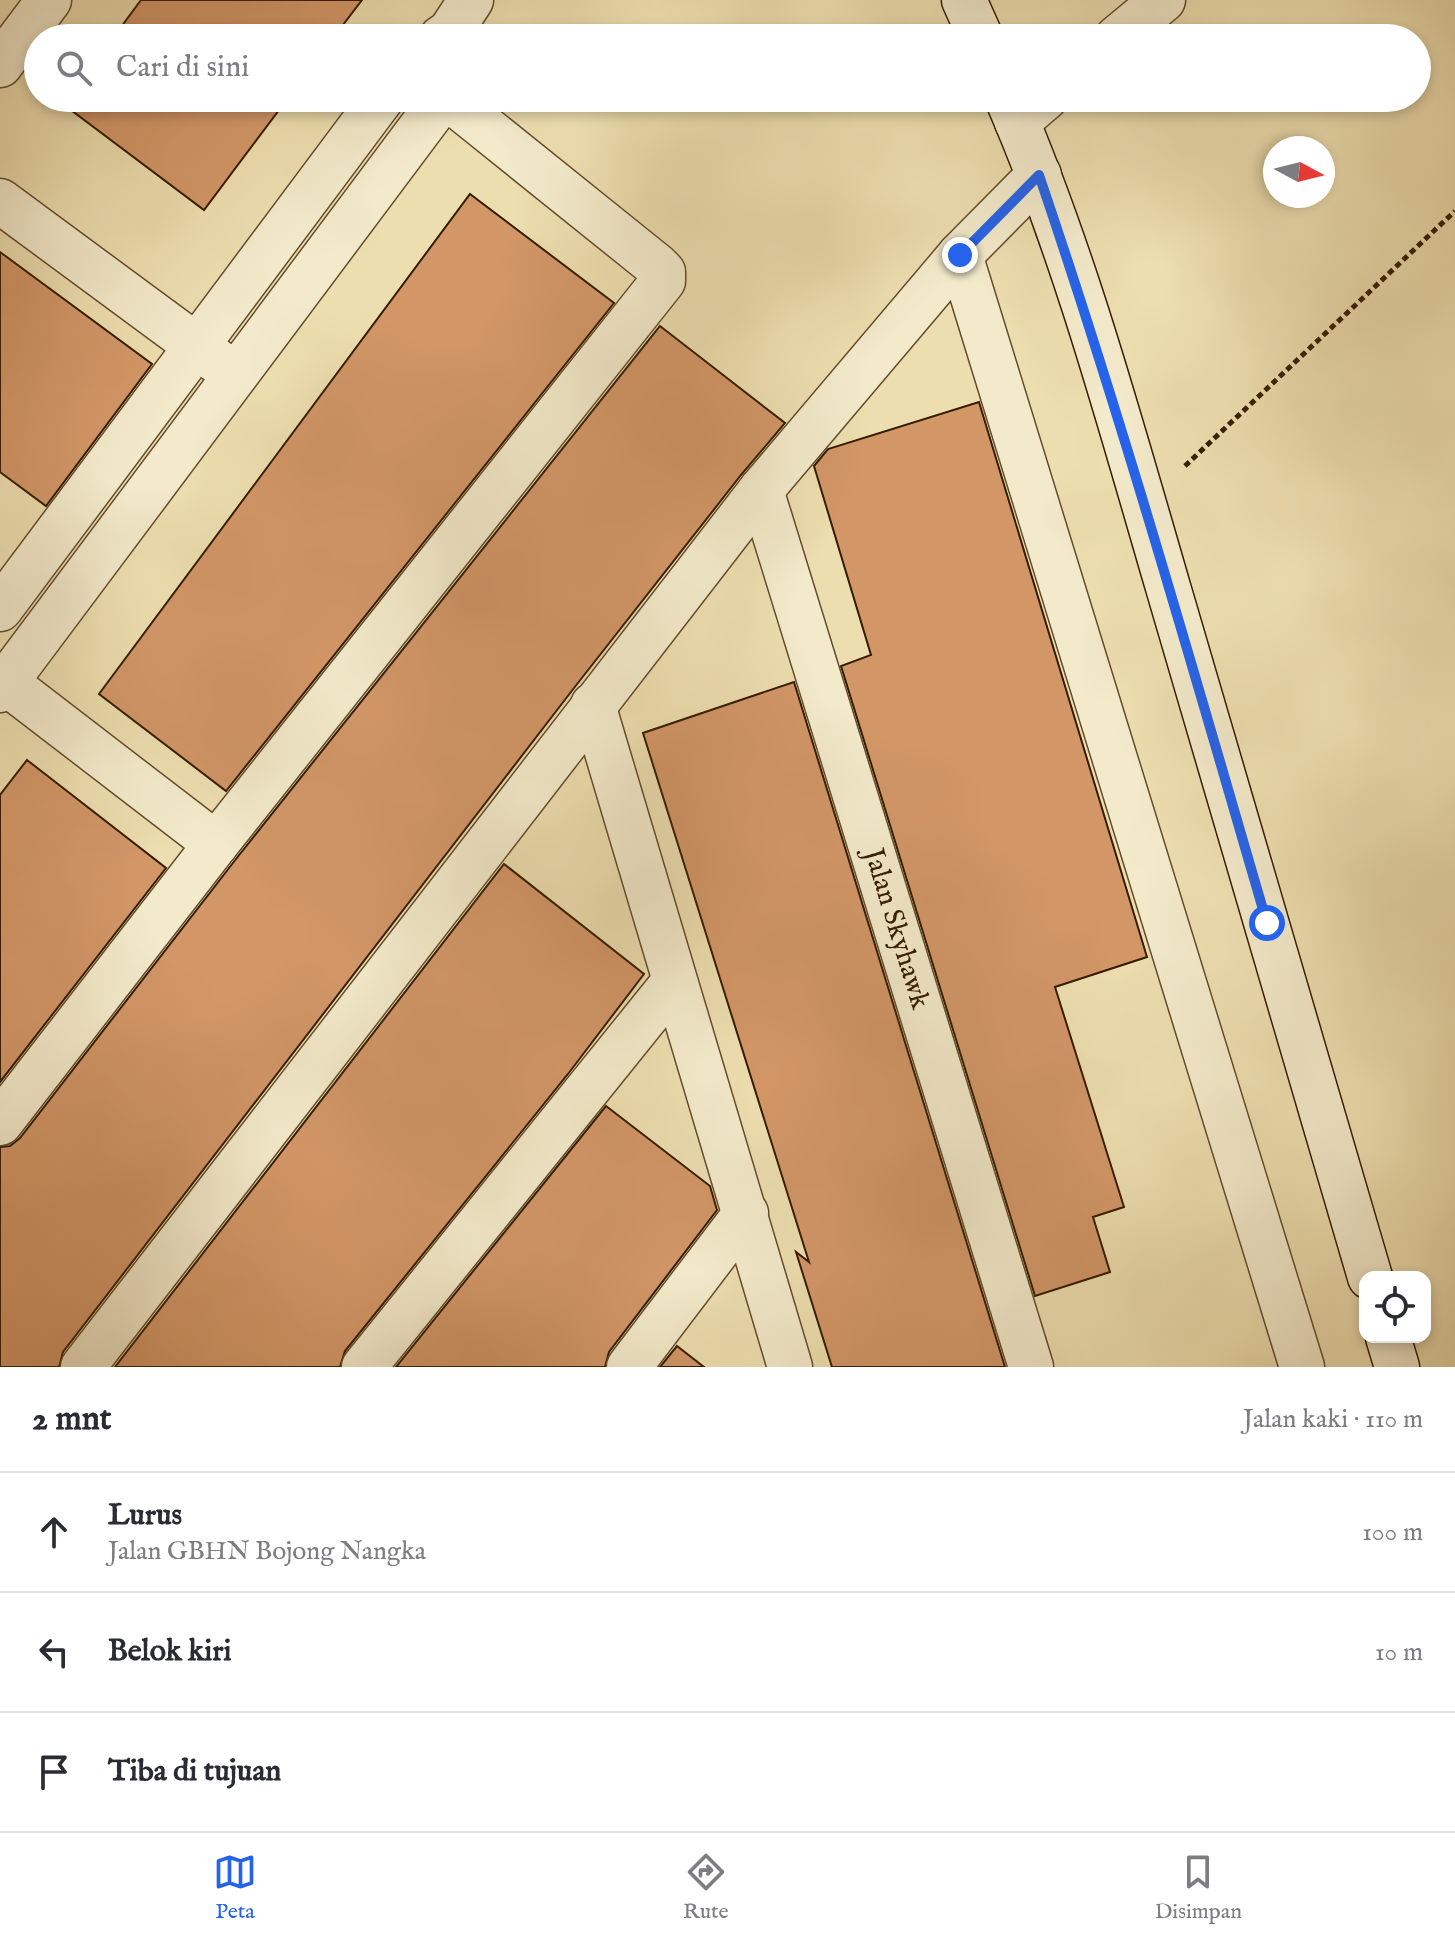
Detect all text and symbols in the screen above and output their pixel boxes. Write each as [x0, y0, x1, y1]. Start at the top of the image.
search box [24, 24, 1431, 112]
icon: search [52, 46, 96, 90]
text: Cari di sini [116, 49, 249, 87]
north arrow [1263, 136, 1335, 208]
route end [942, 237, 978, 273]
street label: Jalan Skyhawk [854, 842, 937, 1015]
route start [1249, 905, 1285, 941]
map controls [1359, 1271, 1431, 1343]
button: locate [1359, 1271, 1431, 1343]
text: 2 mnt [32, 1398, 111, 1441]
text: Jalan kaki · 110 m [1243, 1403, 1423, 1436]
text: Lurus [108, 1497, 182, 1535]
icon: ahead [32, 1510, 76, 1554]
text: 100 m [1362, 1516, 1423, 1549]
text: Jalan GBHN Bojong Nangka [108, 1535, 426, 1568]
icon: left [32, 1630, 76, 1674]
text: Belok kiri [108, 1633, 231, 1671]
text: 10 m [1375, 1636, 1423, 1669]
icon: arrive [32, 1750, 76, 1794]
text: Tiba di tujuan [108, 1753, 281, 1791]
tab: Peta [213, 1850, 257, 1926]
tab: Rute [683, 1850, 729, 1926]
tab: Disimpan [1155, 1850, 1242, 1926]

